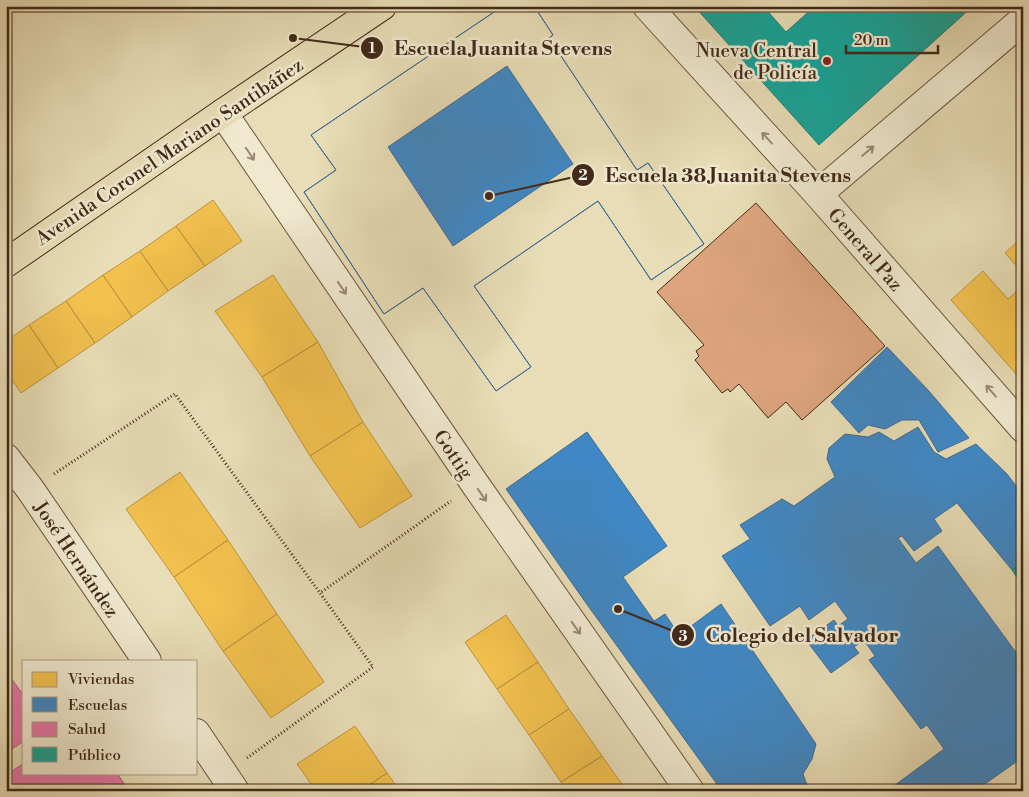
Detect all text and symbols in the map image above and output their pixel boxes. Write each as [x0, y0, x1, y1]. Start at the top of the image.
scale bar [846, 22, 939, 54]
callout: Escuela Juanita Stevens [359, 30, 623, 65]
text: 20 m [854, 31, 889, 50]
text: Escuela Juanita Stevens [394, 37, 612, 62]
text: 1 [368, 39, 376, 58]
place label: Nueva Central de Policía [696, 39, 817, 85]
street label: Avenida Coronel Mariano Santibáñez [30, 53, 308, 251]
marker: Nueva Central de Policía [821, 55, 833, 67]
one-way arrow [761, 132, 773, 145]
one-way arrow [862, 145, 875, 157]
one-way arrow [245, 146, 255, 160]
callout: Escuela 38 Juanita Stevens [570, 158, 861, 193]
text: Escuela 38 Juanita Stevens [605, 164, 851, 189]
text: 2 [578, 166, 588, 185]
street label: General Paz [823, 203, 908, 296]
one-way arrow [336, 281, 347, 295]
one-way arrow [985, 385, 996, 398]
street label: Gottig [428, 425, 478, 484]
one-way arrow [477, 487, 487, 501]
street label: José Hernández [28, 496, 124, 623]
callout: Colegio del Salvador [671, 618, 909, 653]
one-way arrow [571, 620, 581, 634]
text: Colegio del Salvador [705, 624, 899, 649]
text: 3 [678, 627, 688, 646]
legend [22, 660, 198, 774]
text: Viviendas [67, 670, 134, 689]
text: Escuelas [68, 696, 127, 715]
text: Salud [68, 720, 106, 739]
text: Público [68, 746, 121, 765]

